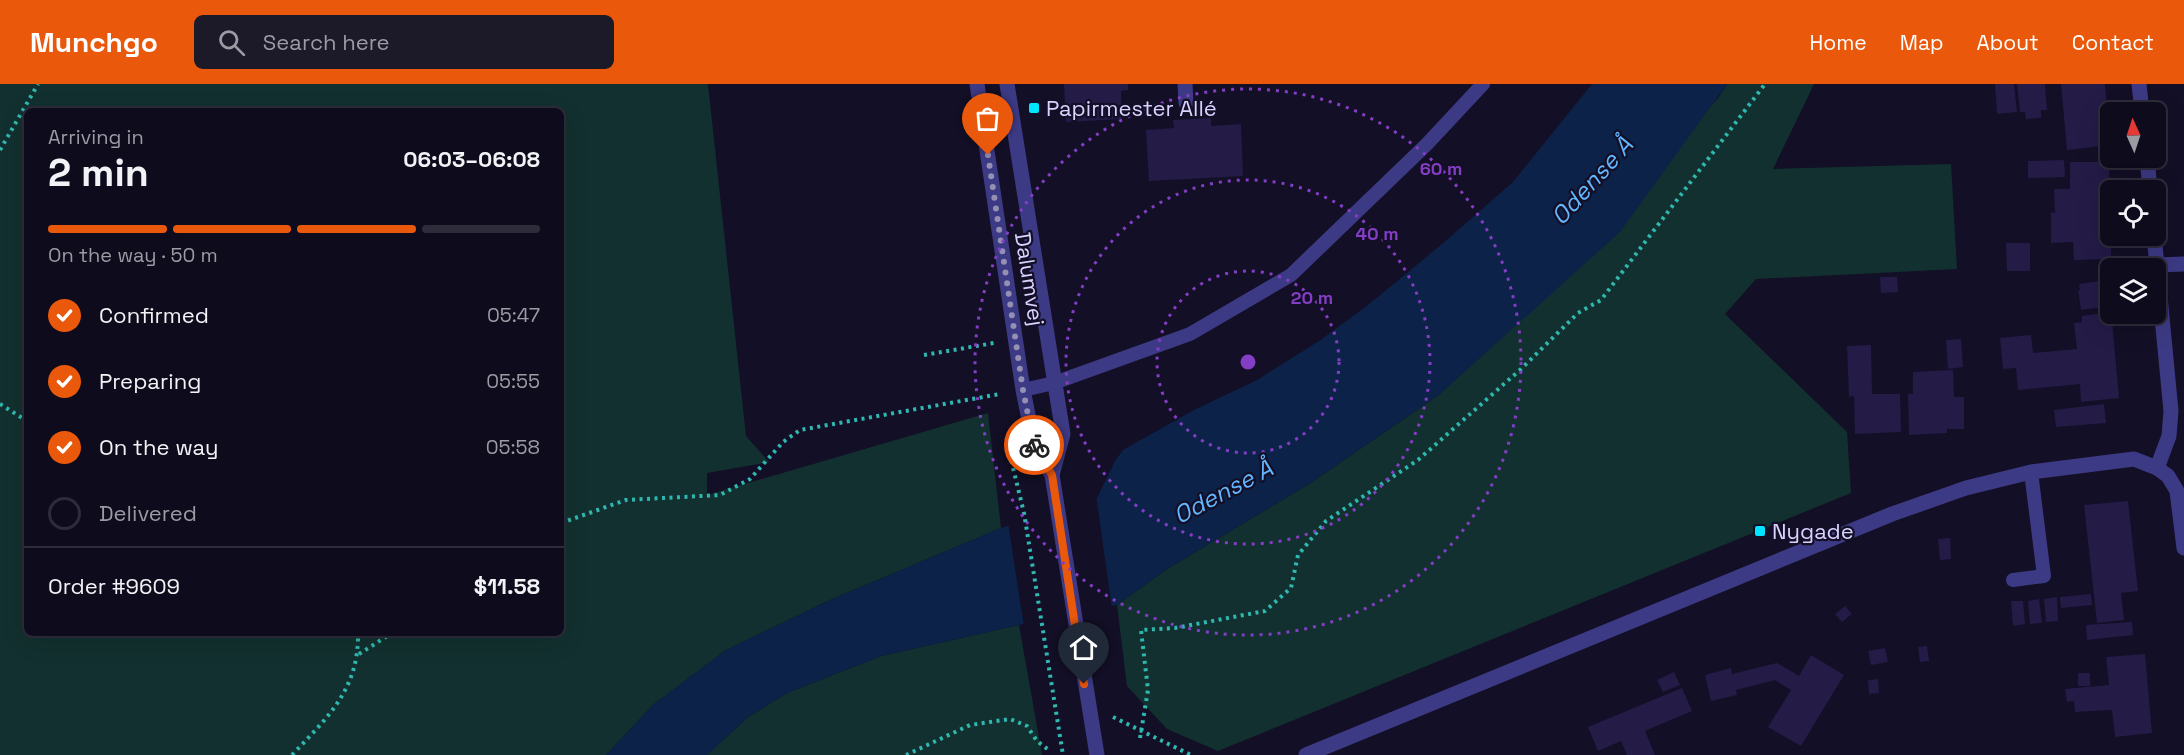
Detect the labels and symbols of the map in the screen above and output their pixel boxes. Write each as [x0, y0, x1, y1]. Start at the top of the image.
pin [962, 93, 1013, 155]
place label: Papirmester Allé [1046, 94, 1217, 122]
marker: Papirmester Allé [1027, 101, 1041, 115]
north arrow [2100, 102, 2166, 168]
water label: Odense Å [1544, 129, 1640, 231]
text: 60 m [1420, 157, 1462, 180]
text: 40 m [1355, 222, 1399, 245]
street label: Dalumvej [1009, 230, 1051, 328]
text: 20 m [1291, 286, 1333, 309]
centre of rings [1238, 352, 1258, 372]
courier [1004, 415, 1064, 475]
water label: Odense Å [1168, 452, 1279, 531]
place label: Nygade [1772, 517, 1854, 545]
marker: Nygade [1753, 524, 1767, 538]
pin [1058, 622, 1109, 684]

